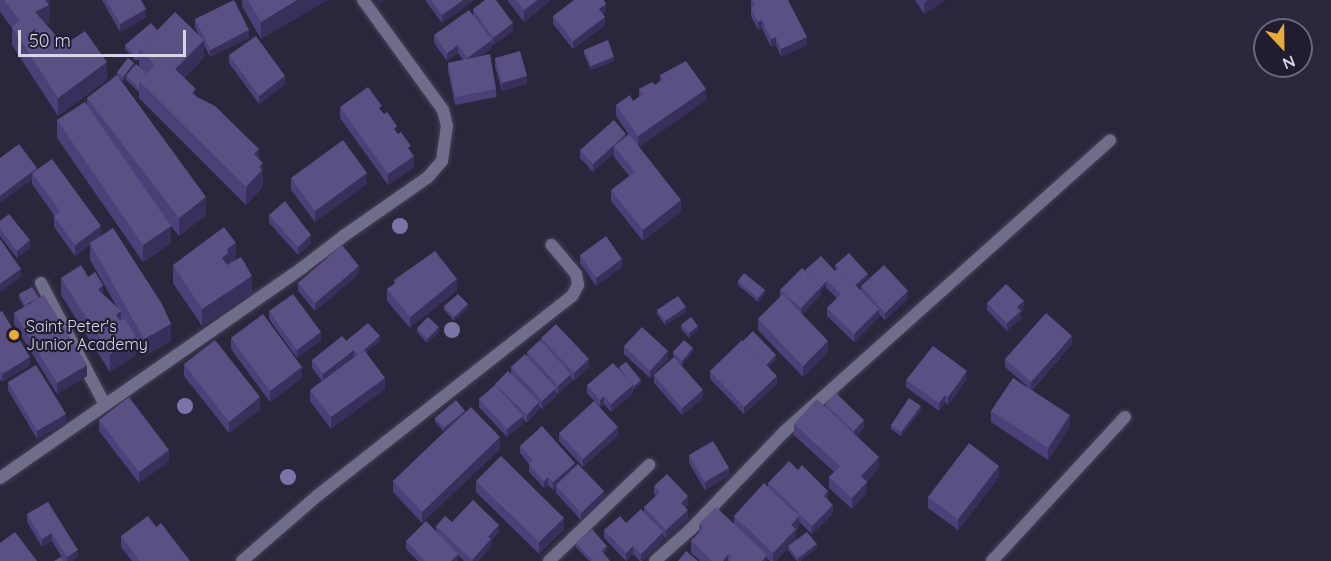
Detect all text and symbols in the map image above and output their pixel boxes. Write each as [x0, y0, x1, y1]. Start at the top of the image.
scale bar [21, 18, 189, 56]
north arrow [1253, 18, 1313, 78]
text: 50 m [29, 29, 71, 52]
text: N [1280, 51, 1298, 74]
place label: Saint Peter's Junior Academy [26, 316, 148, 354]
marker: Saint Peter's Junior Academy [7, 328, 21, 342]

